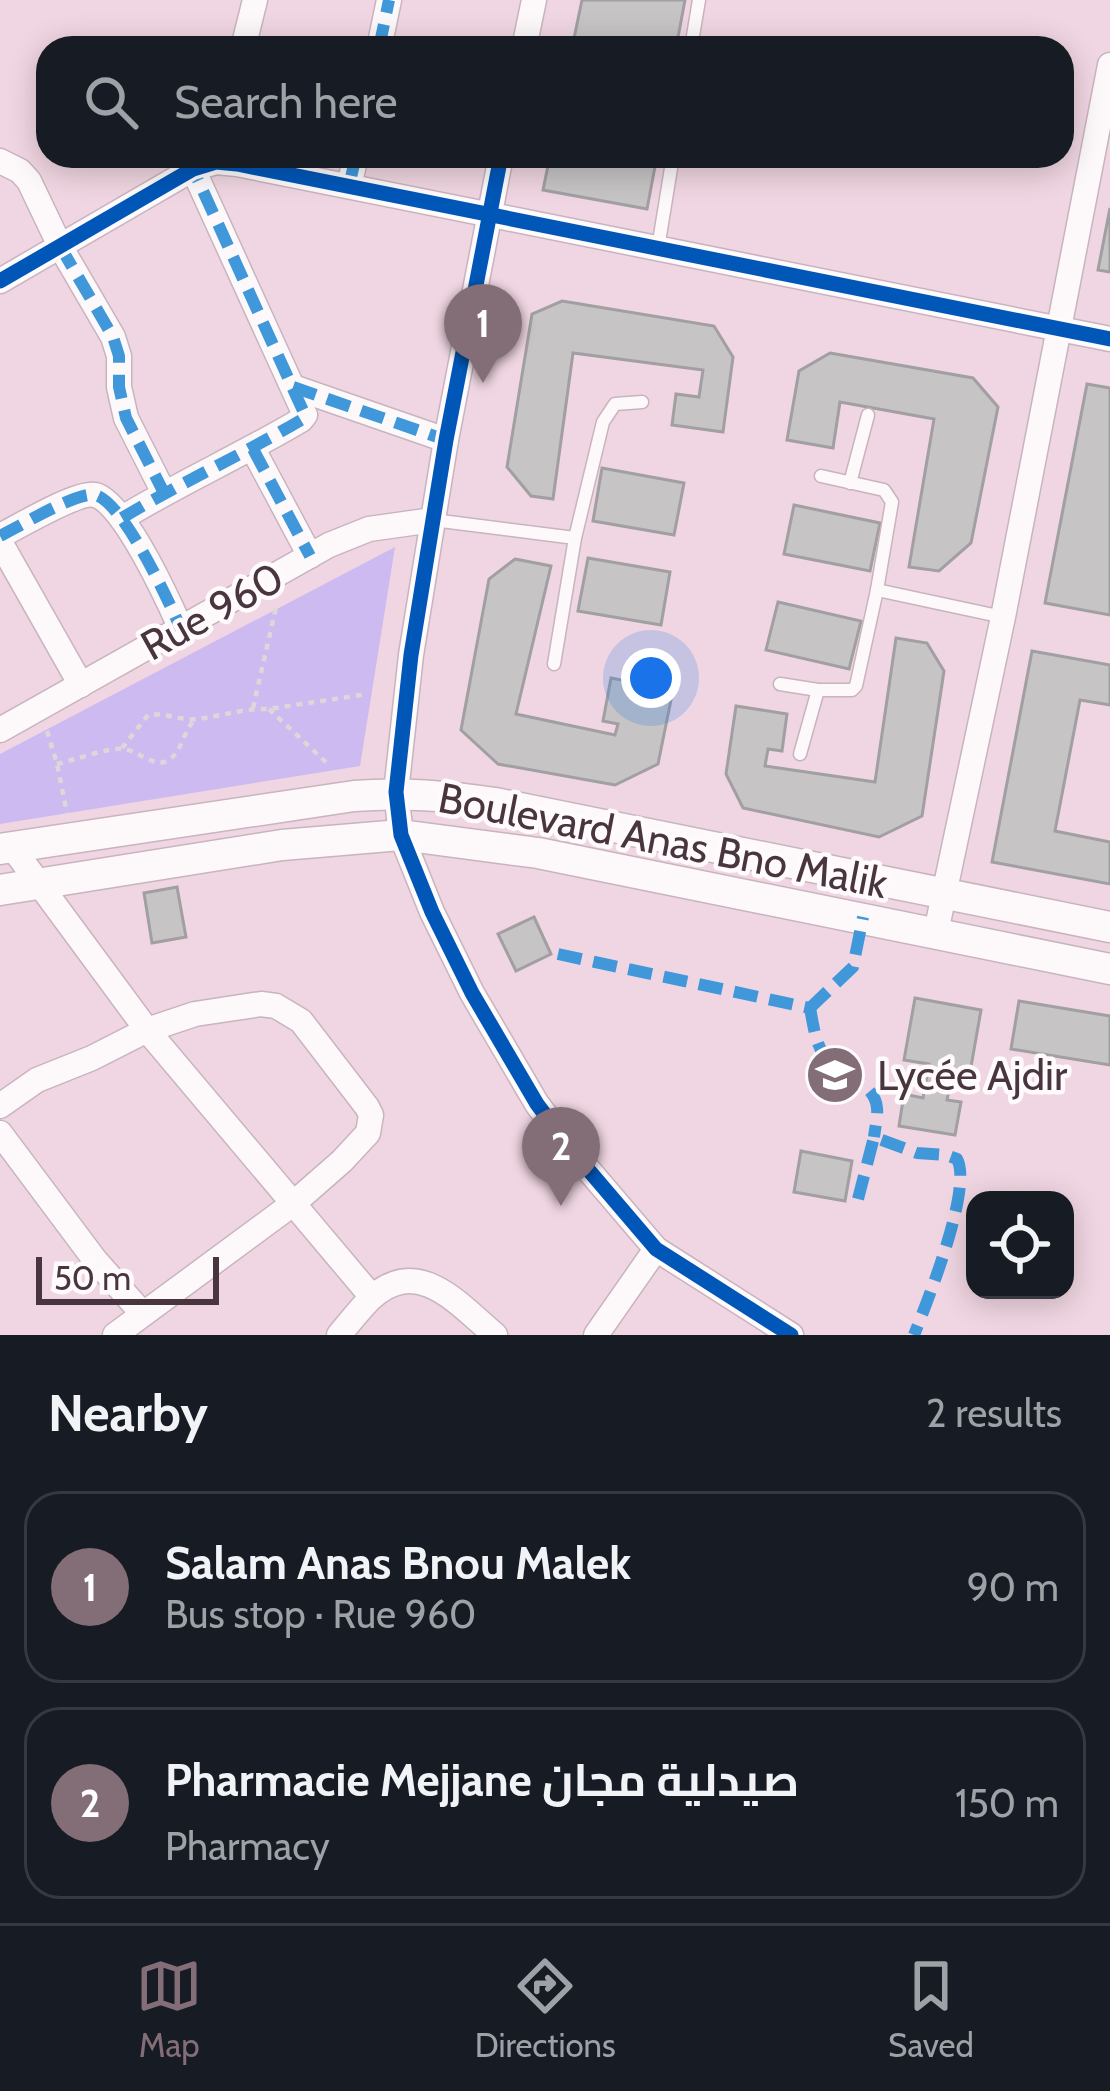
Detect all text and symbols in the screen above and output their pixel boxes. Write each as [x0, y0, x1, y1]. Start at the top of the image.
search box [36, 36, 1074, 168]
icon: search [78, 69, 144, 135]
text: Search here [174, 75, 398, 129]
pin: 1 [444, 284, 522, 383]
street label: Rue 960 [132, 551, 292, 671]
your location [621, 648, 681, 708]
street label: Boulevard Anas Bno Malik [434, 771, 892, 909]
school or university icon: Lycée Ajdir [804, 1044, 866, 1106]
place label: Lycée Ajdir [877, 1049, 1068, 1101]
pin: 2 [522, 1107, 600, 1206]
map controls [966, 1191, 1074, 1299]
button: locate [966, 1191, 1074, 1299]
scale bar [36, 1251, 219, 1304]
text: 50 m [54, 1258, 131, 1298]
text: Nearby [48, 1382, 208, 1444]
text: 2 results [926, 1389, 1062, 1437]
text: Salam Anas Bnou Malek [165, 1536, 631, 1590]
text: 1 [83, 1563, 97, 1611]
text: 90 m [967, 1563, 1059, 1611]
text: Bus stop · Rue 960 [165, 1590, 476, 1638]
text: Pharmacie Mejjane صيدلية مجان [165, 1753, 799, 1807]
text: 2 [80, 1779, 100, 1827]
text: 150 m [955, 1779, 1059, 1827]
text: Pharmacy [165, 1822, 330, 1870]
tab: Map [136, 1953, 202, 2065]
tab: Directions [475, 1953, 616, 2065]
tab: Saved [888, 1953, 974, 2065]

